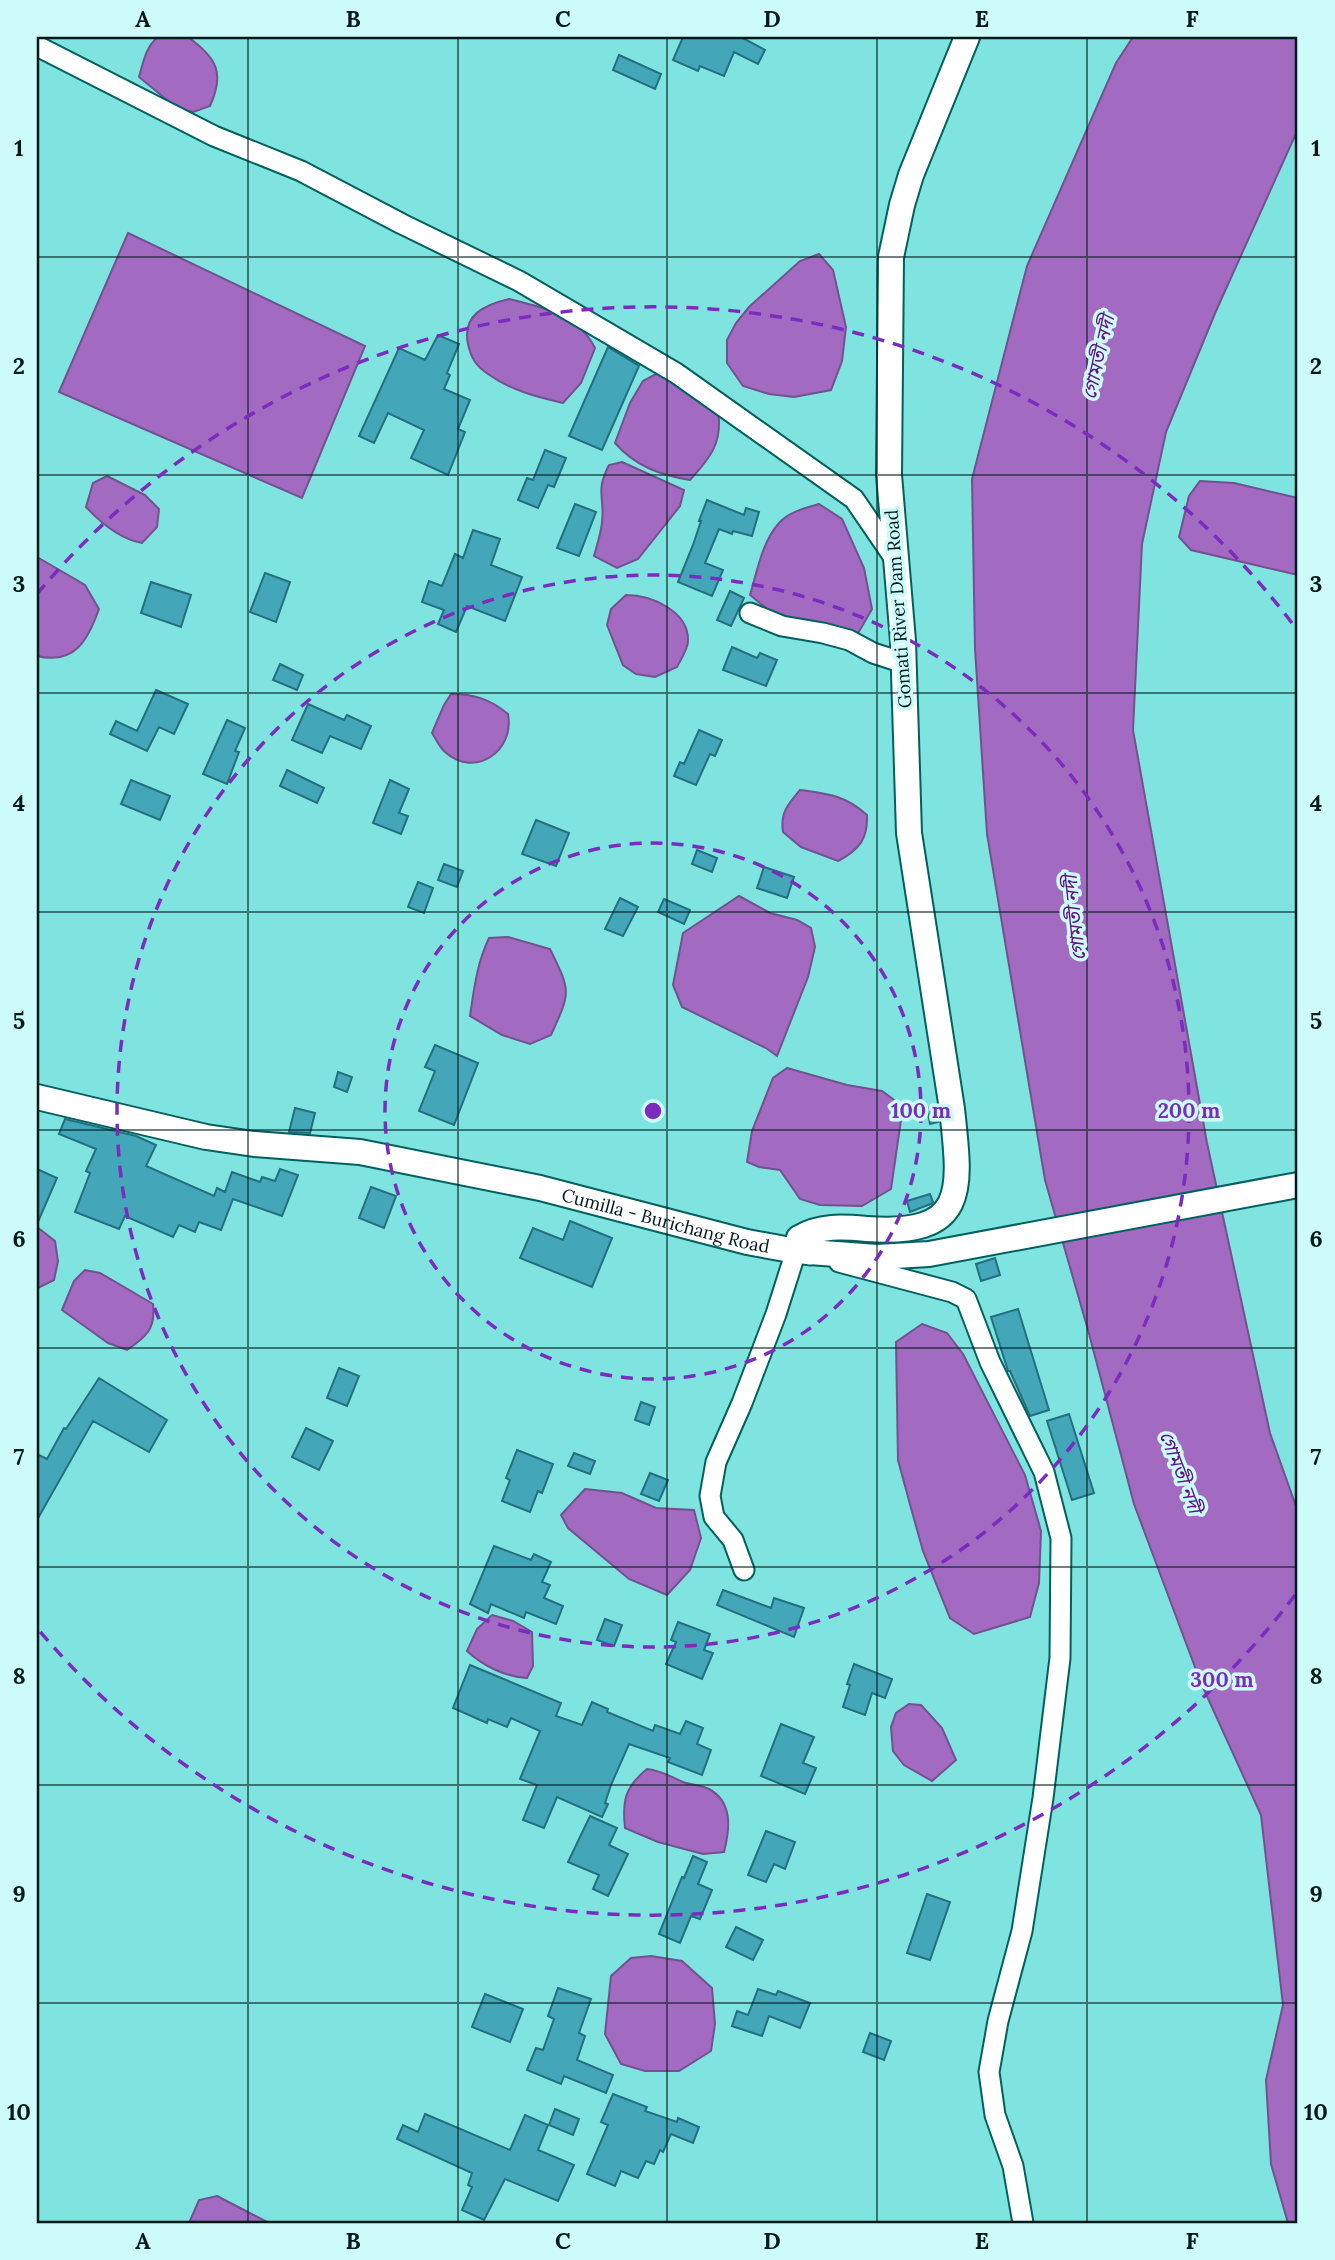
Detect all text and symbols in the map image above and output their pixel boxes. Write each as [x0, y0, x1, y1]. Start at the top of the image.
text: A [135, 4, 151, 33]
text: B [345, 4, 361, 33]
text: C [555, 4, 571, 33]
text: D [763, 4, 781, 33]
text: E [975, 4, 989, 33]
text: F [1185, 4, 1199, 33]
text: 1 [14, 133, 24, 162]
text: 1 [1311, 133, 1321, 162]
water label: গোমতী নদী [1077, 309, 1120, 401]
text: 2 [13, 351, 25, 380]
text: 2 [1310, 351, 1322, 380]
street label: Gomati River Dam Road [880, 509, 916, 709]
text: 3 [13, 569, 25, 598]
text: 3 [1310, 569, 1322, 598]
text: 4 [13, 788, 25, 817]
text: 4 [1310, 788, 1322, 817]
water label: গোমতী নদী [1057, 870, 1090, 962]
text: 5 [13, 1006, 25, 1035]
text: 5 [1310, 1006, 1322, 1035]
text: 100 m [891, 1097, 951, 1124]
text: 200 m [1158, 1097, 1220, 1124]
centre of rings [641, 1099, 665, 1123]
street label: Cumilla - Burichang Road [559, 1183, 772, 1257]
text: 6 [12, 1224, 26, 1253]
text: 6 [1309, 1224, 1323, 1253]
water label: গোমতী নদী [1154, 1428, 1209, 1520]
text: 7 [14, 1442, 25, 1471]
text: 7 [1311, 1442, 1322, 1471]
text: 8 [12, 1661, 26, 1690]
text: 8 [1309, 1661, 1323, 1690]
text: 300 m [1190, 1666, 1254, 1693]
text: 9 [12, 1879, 26, 1908]
text: 9 [1309, 1879, 1323, 1908]
text: 10 [7, 2097, 31, 2126]
text: 10 [1304, 2097, 1328, 2126]
text: A [135, 2226, 151, 2255]
text: B [345, 2226, 361, 2255]
text: C [555, 2226, 571, 2255]
text: D [763, 2226, 781, 2255]
text: E [975, 2226, 989, 2255]
text: F [1185, 2226, 1199, 2255]

